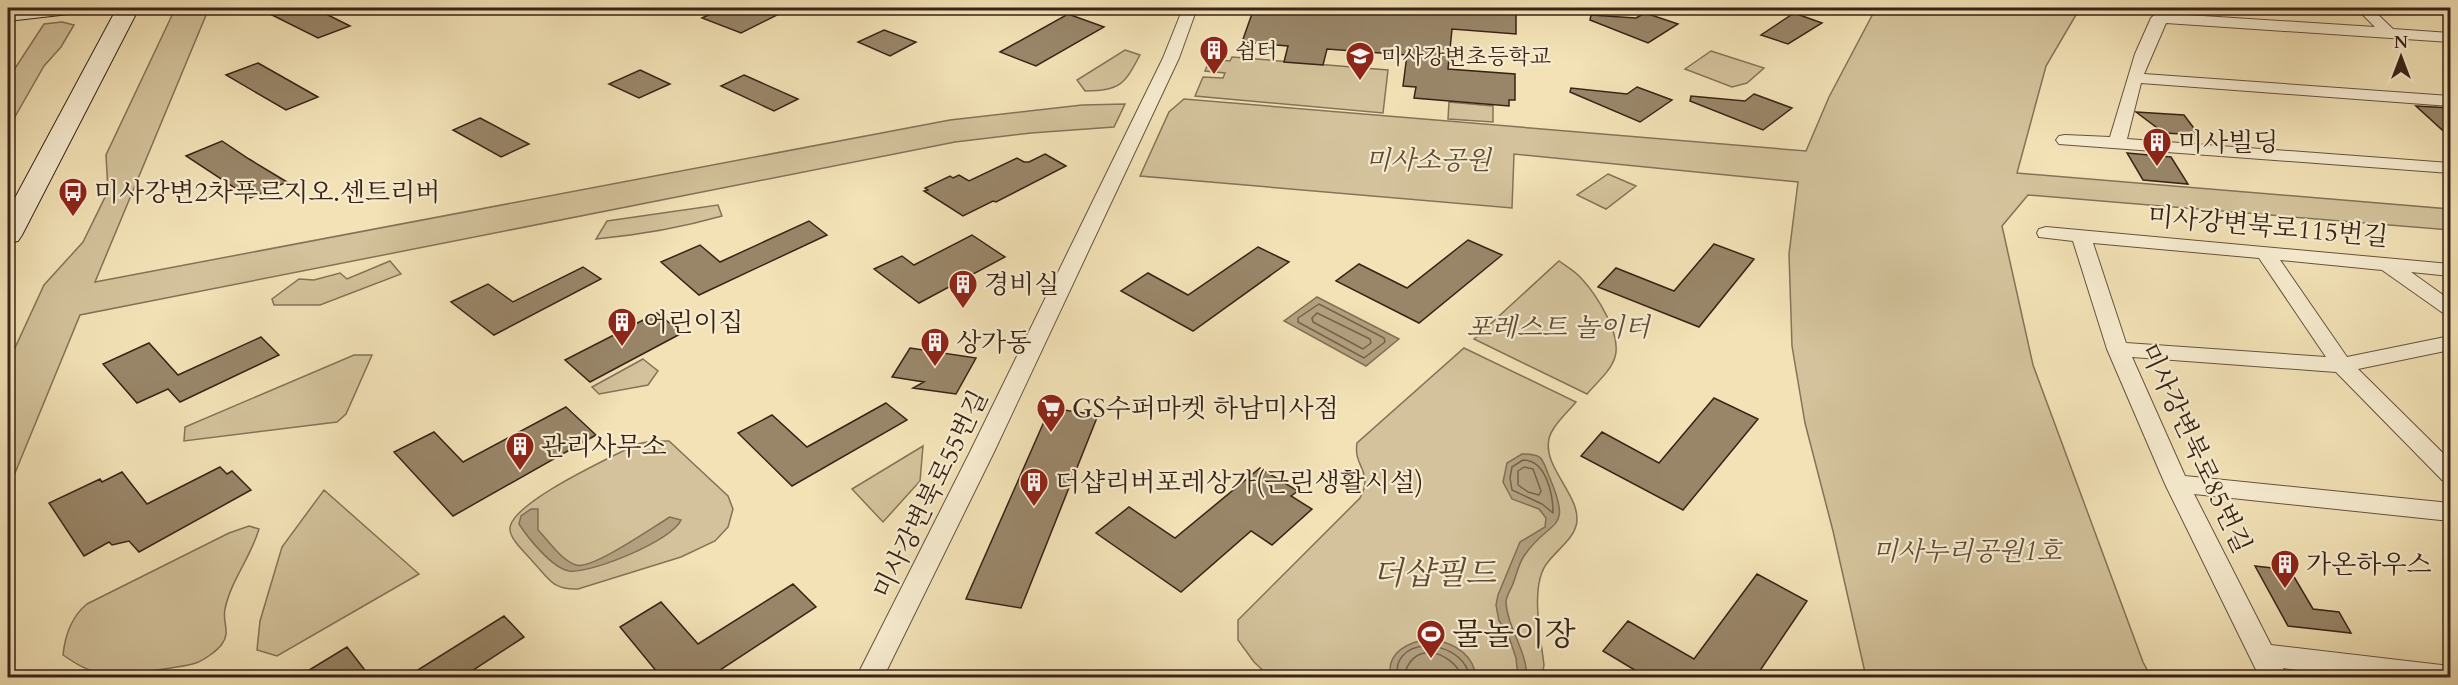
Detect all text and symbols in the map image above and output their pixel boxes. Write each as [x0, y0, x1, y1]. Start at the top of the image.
north arrow [2371, 27, 2431, 87]
text: N [2394, 32, 2408, 54]
building icon: 쉼터 [1198, 34, 1230, 76]
place label: 쉼터 [1235, 36, 1278, 66]
school or university icon: 미사강변초등학교 [1344, 40, 1376, 82]
place label: 미사강변초등학교 [1381, 42, 1551, 72]
place label: 미사빌딩 [2178, 125, 2278, 160]
building icon: 미사빌딩 [2141, 126, 2173, 168]
park label: 미사소공원 [1365, 143, 1493, 178]
place label: 미사강변2차푸르지오.센트리버 [94, 175, 440, 210]
bus stop icon: 미사강변2차푸르지오.센트리버 [57, 176, 89, 218]
street label: 미사강변북로115번길 [2146, 199, 2389, 254]
place label: 경비실 [984, 267, 1059, 302]
building icon: 경비실 [947, 268, 979, 310]
place label: 어린이집 [643, 305, 743, 340]
building icon: 어린이집 [606, 306, 638, 348]
park label: 포레스트 놀이터 [1466, 310, 1651, 345]
place label: 상가동 [956, 325, 1031, 360]
building icon: 상가동 [919, 326, 951, 368]
street label: 미사강변북로85번길 [2132, 338, 2259, 559]
street label: 미사강변북로55번길 [865, 384, 996, 604]
place label: GS수퍼마켓 하남미사점 [1072, 391, 1339, 426]
supermarket icon: GS수퍼마켓 하남미사점 [1035, 392, 1067, 434]
place label: 관리사무소 [541, 429, 667, 464]
building icon: 관리사무소 [504, 430, 536, 472]
place label: 더샵리버포레상가(근린생활시설) [1055, 465, 1423, 500]
building icon: 더샵리버포레상가(근린생활시설) [1018, 466, 1050, 508]
park label: 미사누리공원1호 [1872, 534, 2063, 569]
place label: 가온하우스 [2306, 547, 2432, 582]
building icon: 가온하우스 [2269, 548, 2301, 590]
park label: 더샵필드 [1372, 552, 1497, 596]
place label: 물놀이장 [1452, 613, 1576, 657]
sports icon: 물놀이장 [1415, 618, 1447, 660]

